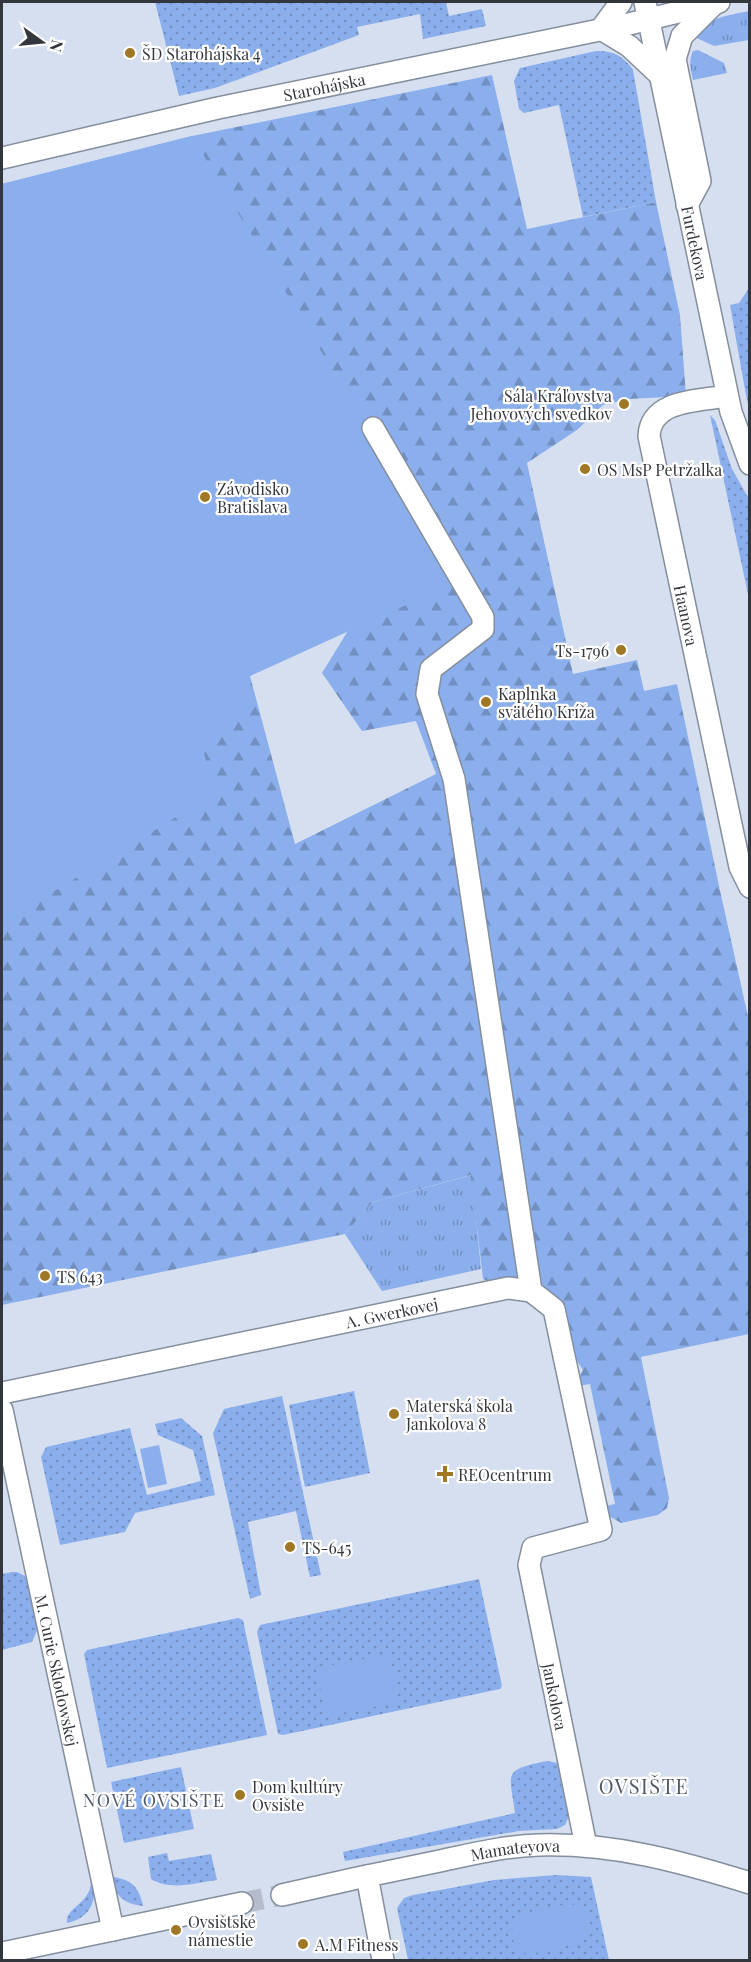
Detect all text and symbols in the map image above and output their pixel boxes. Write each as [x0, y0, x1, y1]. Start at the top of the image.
north arrow [12, 12, 72, 72]
text: N [45, 38, 69, 55]
place label: ŠD Starohájska 4 [142, 43, 261, 64]
marker: ŠD Starohájska 4 [123, 46, 137, 60]
street label: Starohájska [281, 68, 367, 105]
street label: Furdekova [677, 204, 714, 282]
place label: Sála Kráľovstva Jehovových svedkov [470, 385, 612, 424]
marker: Sála Kráľovstva Jehovových svedkov [617, 397, 631, 411]
place label: OS MsP Petržalka [597, 459, 722, 480]
marker: OS MsP Petržalka [578, 462, 592, 476]
place label: Závodisko Bratislava [217, 478, 289, 517]
marker: Závodisko Bratislava [198, 490, 212, 504]
street label: Haanova [670, 583, 703, 647]
place label: Ts-1796 [555, 640, 609, 661]
marker: Ts-1796 [614, 643, 628, 657]
place label: Kaplnka svätého Kríža [498, 683, 595, 722]
marker: Kaplnka svätého Kríža [479, 695, 493, 709]
place label: TS 643 [57, 1266, 103, 1287]
marker: TS 643 [38, 1269, 52, 1283]
street label: A. Gwerkovej [343, 1292, 440, 1332]
place label: Materská škola Jankolova 8 [405, 1395, 513, 1434]
marker: Materská škola Jankolova 8 [387, 1407, 401, 1421]
place label: REOcentrum [458, 1464, 552, 1485]
marker: REOcentrum [436, 1465, 454, 1483]
place label: TS-645 [302, 1537, 351, 1558]
marker: TS-645 [283, 1540, 297, 1554]
street label: M. Curie Sklodowskej [31, 1592, 84, 1748]
street label: Jankolova [538, 1660, 573, 1732]
district label: OVSIŠTE [599, 1772, 689, 1799]
place label: Dom kultúry Ovsište [252, 1776, 343, 1815]
district label: NOVÉ OVSIŠTE [83, 1788, 225, 1812]
marker: Dom kultúry Ovsište [233, 1788, 247, 1802]
street label: Mamateyova [469, 1834, 560, 1865]
place label: Ovsištské námestie [188, 1911, 256, 1950]
marker: Ovsištské námestie [169, 1923, 183, 1937]
place label: A.M Fitness [314, 1934, 398, 1955]
marker: A.M Fitness [296, 1937, 310, 1951]

